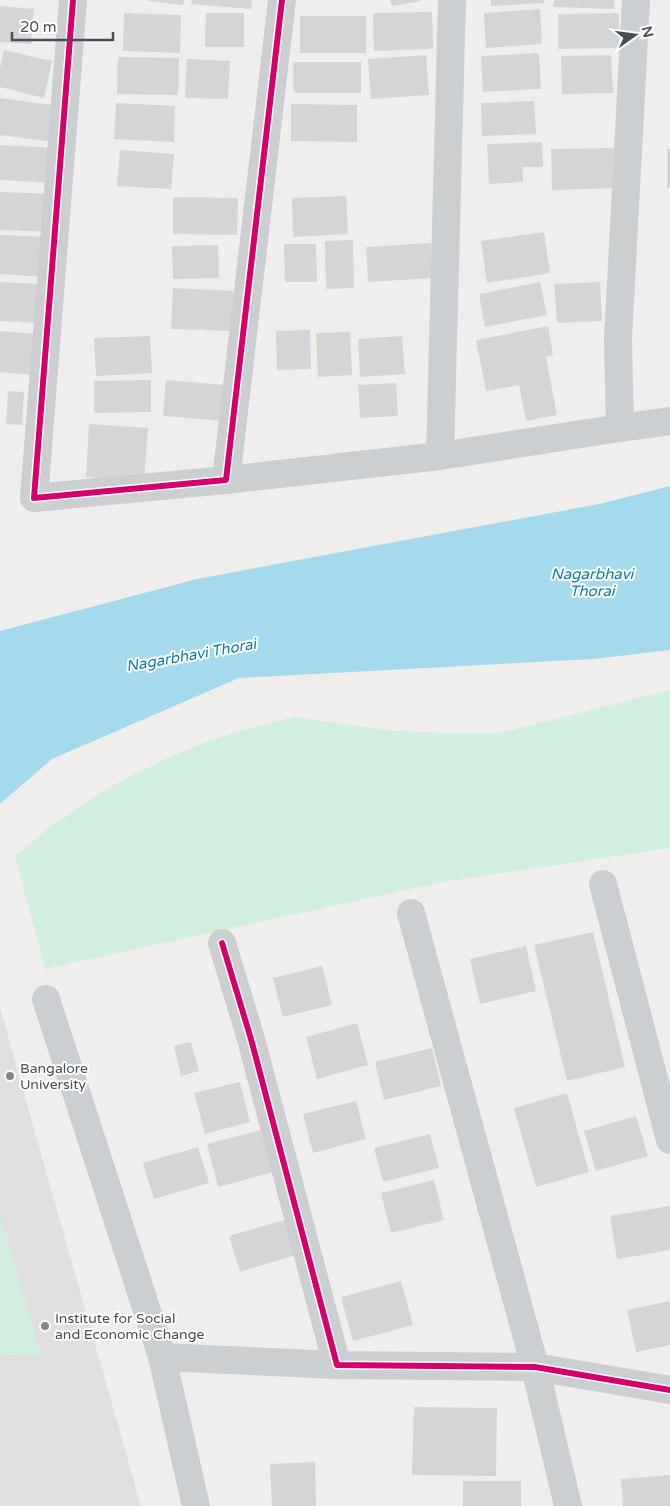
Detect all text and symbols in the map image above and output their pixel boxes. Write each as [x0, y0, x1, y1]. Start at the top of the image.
scale bar [12, 10, 114, 42]
north arrow [610, 10, 660, 60]
text: 20 m [20, 18, 57, 36]
text: N [638, 24, 657, 39]
water label: Nagarbhavi Thorai [551, 565, 636, 600]
water label: Nagarbhavi Thorai [125, 634, 260, 675]
place label: Bangalore University [20, 1060, 88, 1093]
marker: Bangalore University [4, 1070, 16, 1082]
place label: Institute for Social and Economic Change [55, 1310, 204, 1343]
marker: Institute for Social and Economic Change [39, 1320, 51, 1332]

